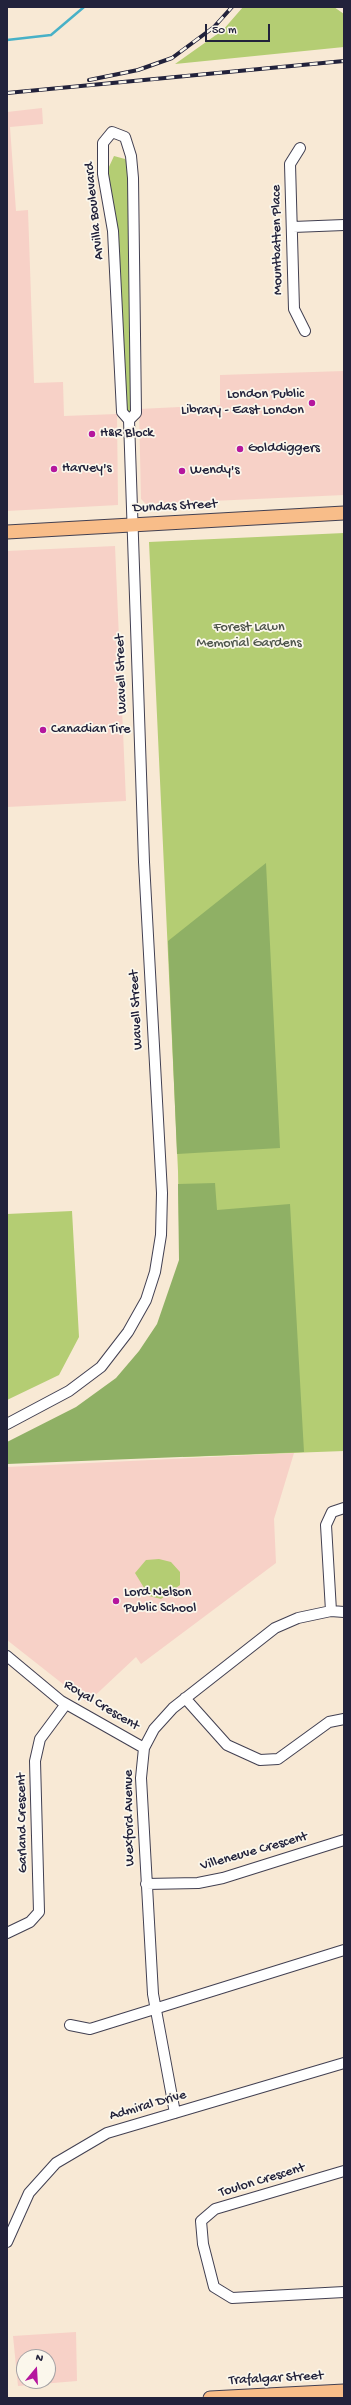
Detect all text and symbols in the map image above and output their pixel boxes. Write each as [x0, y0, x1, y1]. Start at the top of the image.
scale bar [207, 16, 272, 42]
text: 50 m [212, 24, 237, 38]
street label: Arvilla Boulevard [82, 161, 108, 261]
street label: Mountbatten Place [269, 185, 287, 295]
place label: London Public Library - East London [181, 387, 304, 420]
marker: London Public Library - East London [307, 398, 317, 408]
place label: H&R Block [100, 426, 154, 442]
marker: H&R Block [87, 429, 97, 439]
place label: Golddiggers [248, 441, 320, 457]
marker: Golddiggers [235, 444, 245, 454]
place label: Harvey's [62, 461, 112, 477]
place label: Wendy's [190, 463, 240, 479]
marker: Harvey's [49, 464, 59, 474]
marker: Wendy's [177, 466, 187, 476]
street label: Dundas Street [133, 496, 217, 518]
park label: Forest Lawn Memorial Gardens [196, 620, 302, 652]
street label: Wavell Street [112, 634, 132, 714]
place label: Canadian Tire [51, 722, 130, 738]
marker: Canadian Tire [38, 725, 48, 735]
street label: Wavell Street [127, 970, 147, 1050]
place label: Lord Nelson Public School [124, 1585, 196, 1618]
marker: Lord Nelson Public School [111, 1596, 121, 1606]
street label: Royal Crescent [60, 1677, 142, 1735]
street label: Wexford Avenue [121, 1770, 139, 1866]
street label: Garland Crescent [14, 1773, 32, 1873]
street label: Villeneuve Crescent [199, 1829, 309, 1875]
street label: Admiral Drive [108, 2087, 188, 2125]
street label: Toulon Crescent [217, 2160, 307, 2202]
north arrow [16, 2349, 56, 2389]
text: N [34, 2352, 45, 2365]
street label: Trafalgar Street [228, 2368, 324, 2390]

